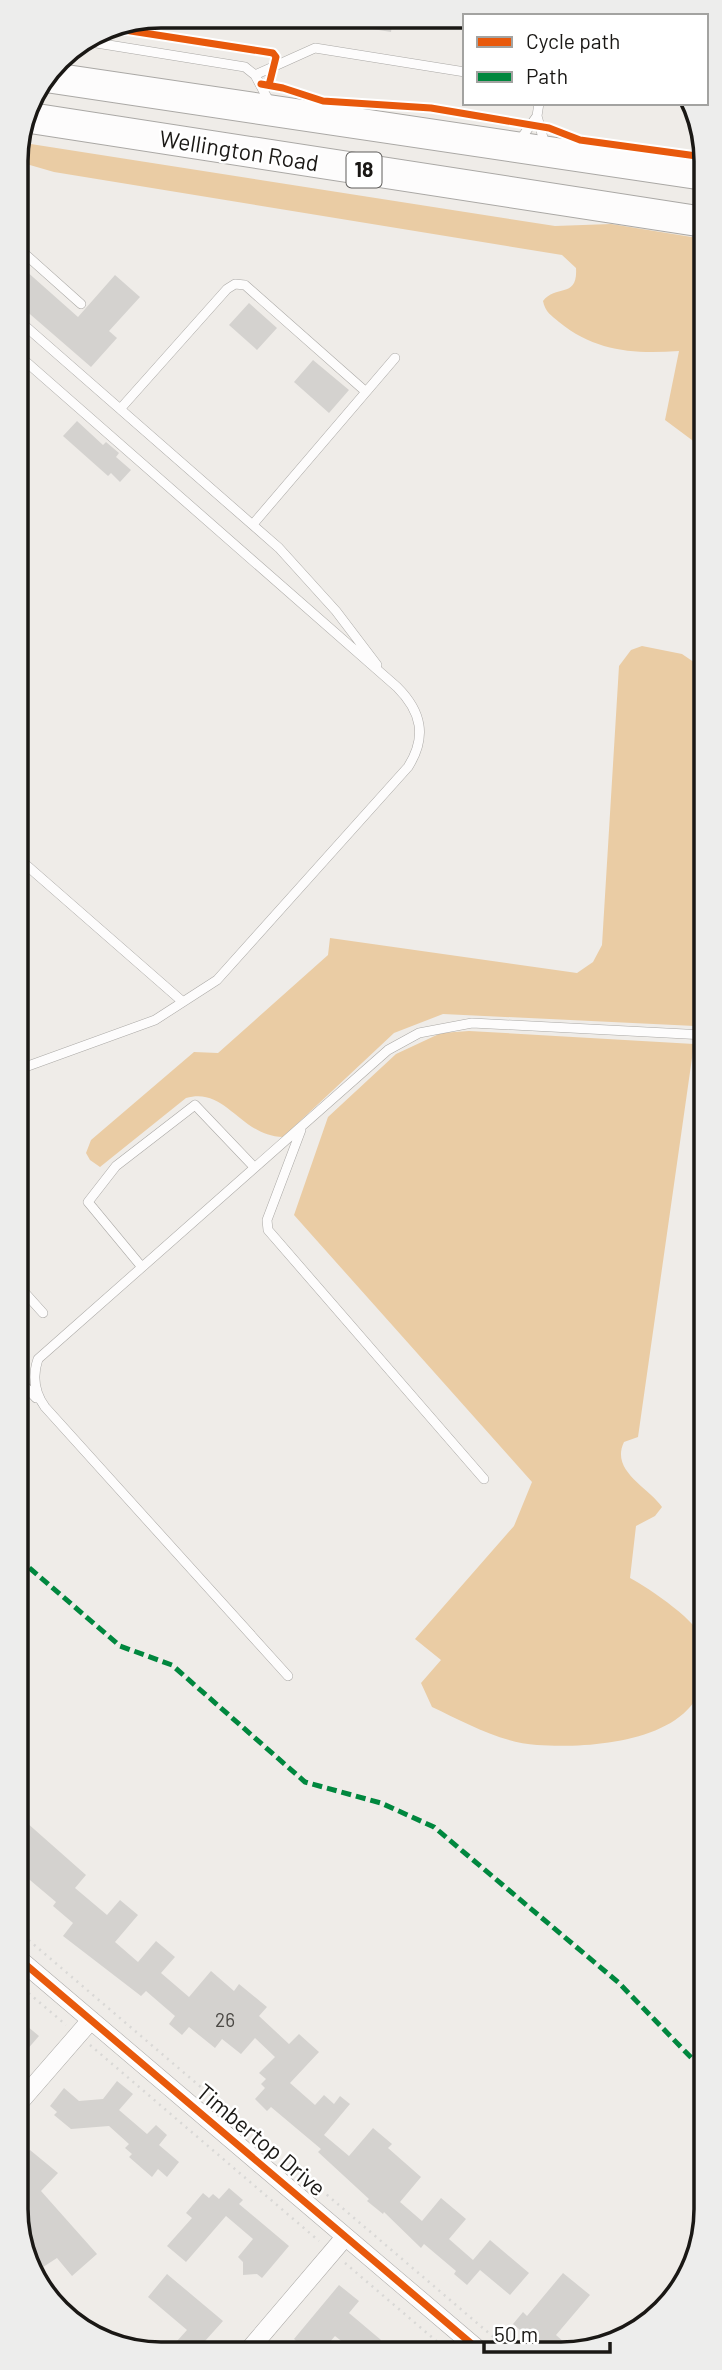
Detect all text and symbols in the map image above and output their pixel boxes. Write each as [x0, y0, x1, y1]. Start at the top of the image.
legend [463, 14, 708, 105]
text: Cycle path [526, 28, 620, 53]
text: Path [526, 63, 568, 88]
street label: Wellington Road [158, 124, 321, 176]
road number: 18 [346, 152, 382, 188]
house number: 26 [215, 2008, 235, 2031]
street label: Timbertop Drive [191, 2077, 332, 2201]
scale bar [484, 2310, 610, 2354]
text: 50 m [494, 2321, 538, 2346]

